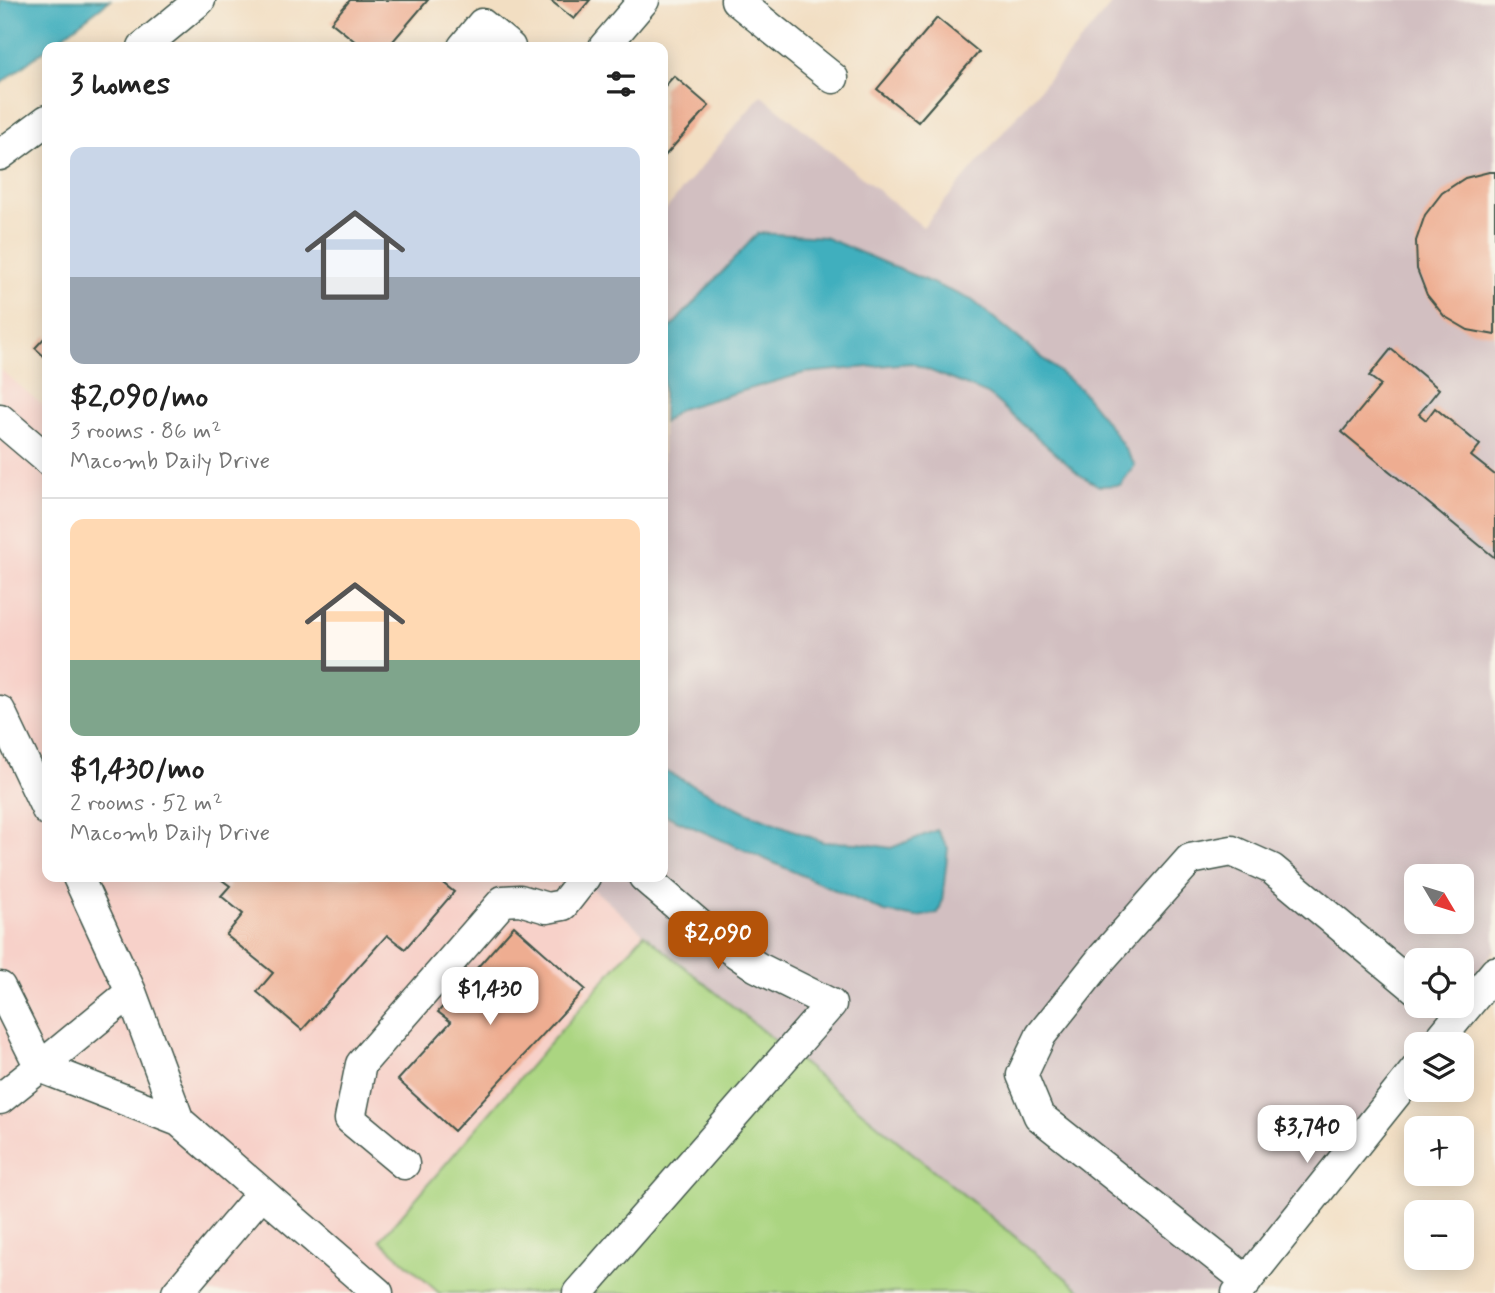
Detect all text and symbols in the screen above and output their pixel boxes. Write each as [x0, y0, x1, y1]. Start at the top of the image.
text: 3 homes [70, 65, 170, 104]
icon: filters [602, 65, 640, 103]
icon: home [292, 192, 418, 318]
text: $2,090/mo [70, 378, 208, 417]
text: 3 rooms · 86 m² [70, 417, 221, 447]
text: Macomb Daily Drive [70, 447, 270, 477]
icon: home [292, 564, 418, 690]
text: $1,430/mo [70, 750, 205, 789]
text: 2 rooms · 52 m² [70, 789, 223, 819]
text: Macomb Daily Drive [70, 819, 270, 849]
north arrow [1404, 864, 1474, 934]
map controls [1404, 864, 1474, 1270]
pin: $2,090 [661, 912, 775, 971]
text: $2,090 [684, 919, 752, 949]
button: locate [1404, 948, 1474, 1018]
pin: $1,430 [433, 968, 547, 1027]
text: $1,430 [458, 975, 523, 1005]
button: layers [1404, 1032, 1474, 1102]
pin: $3,740 [1250, 1106, 1364, 1165]
text: $3,740 [1274, 1113, 1340, 1143]
button: + [1404, 1116, 1474, 1186]
button: − [1404, 1200, 1474, 1270]

